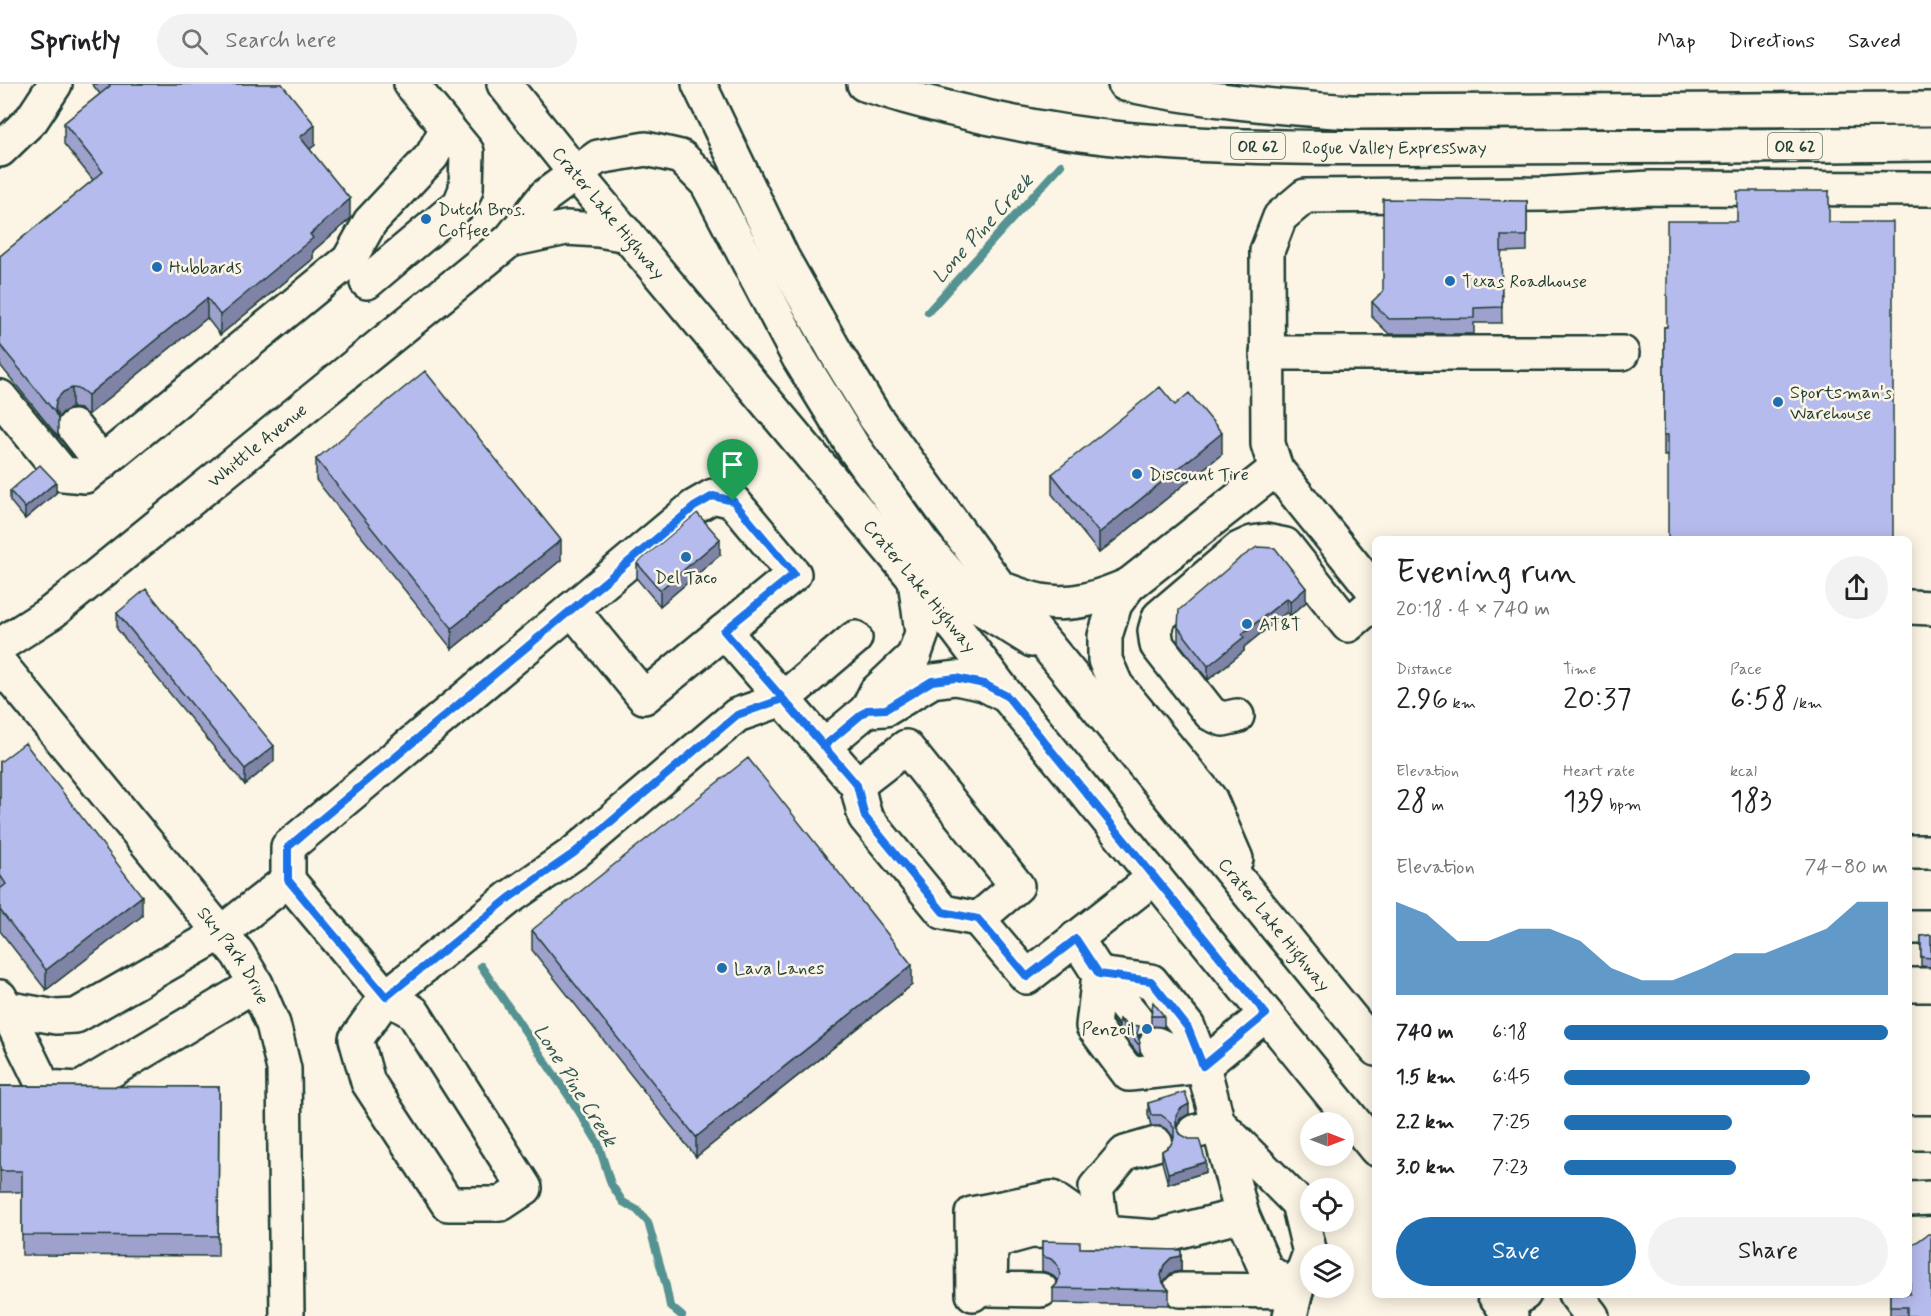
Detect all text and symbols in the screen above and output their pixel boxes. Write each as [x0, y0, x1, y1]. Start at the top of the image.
search box [157, 14, 577, 68]
text: Sprintly [30, 23, 121, 60]
icon: search [178, 25, 211, 58]
text: Search here [226, 27, 336, 55]
text: Map [1657, 27, 1696, 55]
text: Directions [1729, 27, 1815, 55]
text: Saved [1848, 27, 1901, 55]
road number: OR 62 [1231, 133, 1285, 159]
road number: OR 62 [1768, 133, 1822, 159]
street label: Rogue Valley Expressway [1302, 136, 1487, 163]
street label: Crater Lake Highway [546, 142, 670, 285]
water label: Lone Pine Creek [927, 167, 1041, 290]
place label: Dutch Bros. Coffee [438, 198, 525, 243]
marker: Dutch Bros. Coffee [419, 212, 433, 226]
place label: Hubbards [169, 256, 242, 280]
marker: Hubbards [150, 260, 164, 274]
place label: Texas Roadhouse [1462, 270, 1587, 294]
marker: Texas Roadhouse [1443, 274, 1457, 288]
place label: Sportsman's Warehouse [1790, 381, 1892, 426]
marker: Sportsman's Warehouse [1771, 395, 1785, 409]
street label: Whittle Avenue [203, 399, 313, 494]
pin [707, 439, 758, 501]
icon: arrive [716, 448, 749, 481]
place label: Discount Tire [1149, 463, 1249, 487]
marker: Discount Tire [1130, 467, 1144, 481]
street label: Crater Lake Highway [857, 515, 981, 658]
marker: Del Taco [679, 550, 693, 564]
text: Evening run [1396, 551, 1576, 595]
button: share [1825, 556, 1888, 619]
place label: Del Taco [655, 566, 717, 590]
text: 20:18 · 4 × 740 m [1396, 596, 1550, 623]
place label: AT&T [1259, 613, 1301, 637]
marker: AT&T [1240, 617, 1254, 631]
text: Distance [1396, 659, 1452, 680]
text: Time [1563, 659, 1597, 680]
text: Pace [1730, 659, 1762, 680]
text: 2.96 [1396, 680, 1448, 719]
text: 20:37 [1563, 680, 1632, 719]
text: 6:58 [1730, 680, 1788, 719]
text: km [1448, 693, 1476, 714]
text: /km [1788, 693, 1822, 714]
text: Elevation [1396, 761, 1459, 782]
text: Heart rate [1563, 761, 1635, 782]
text: kcal [1730, 761, 1757, 782]
text: 28 [1396, 782, 1427, 821]
text: 139 [1563, 782, 1605, 821]
text: 183 [1730, 782, 1772, 821]
text: m [1427, 795, 1444, 816]
text: bpm [1605, 795, 1641, 816]
street label: Crater Lake Highway [1212, 853, 1335, 997]
text: Elevation [1396, 854, 1475, 881]
text: 74–80 m [1804, 854, 1888, 881]
street label: Sky Park Drive [191, 902, 274, 1008]
place label: Lava Lanes [734, 957, 824, 981]
marker: Lava Lanes [715, 961, 729, 975]
place label: Penzoil [1082, 1018, 1135, 1042]
text: 740 m [1396, 1019, 1454, 1046]
text: 6:18 [1492, 1019, 1527, 1046]
water label: Lone Pine Creek [526, 1020, 624, 1154]
marker: Penzoil [1140, 1022, 1154, 1036]
text: 1.5 km [1396, 1064, 1456, 1091]
text: 6:45 [1492, 1064, 1530, 1091]
text: 2.2 km [1396, 1109, 1454, 1136]
text: 7:25 [1492, 1109, 1530, 1136]
north arrow [1300, 1112, 1354, 1166]
map controls [1300, 1112, 1354, 1298]
text: 3.0 km [1396, 1154, 1455, 1181]
text: 7:23 [1492, 1154, 1528, 1181]
button: locate [1300, 1178, 1354, 1232]
button: Save [1396, 1217, 1636, 1286]
button: Share [1648, 1217, 1888, 1286]
button: layers [1300, 1244, 1354, 1298]

